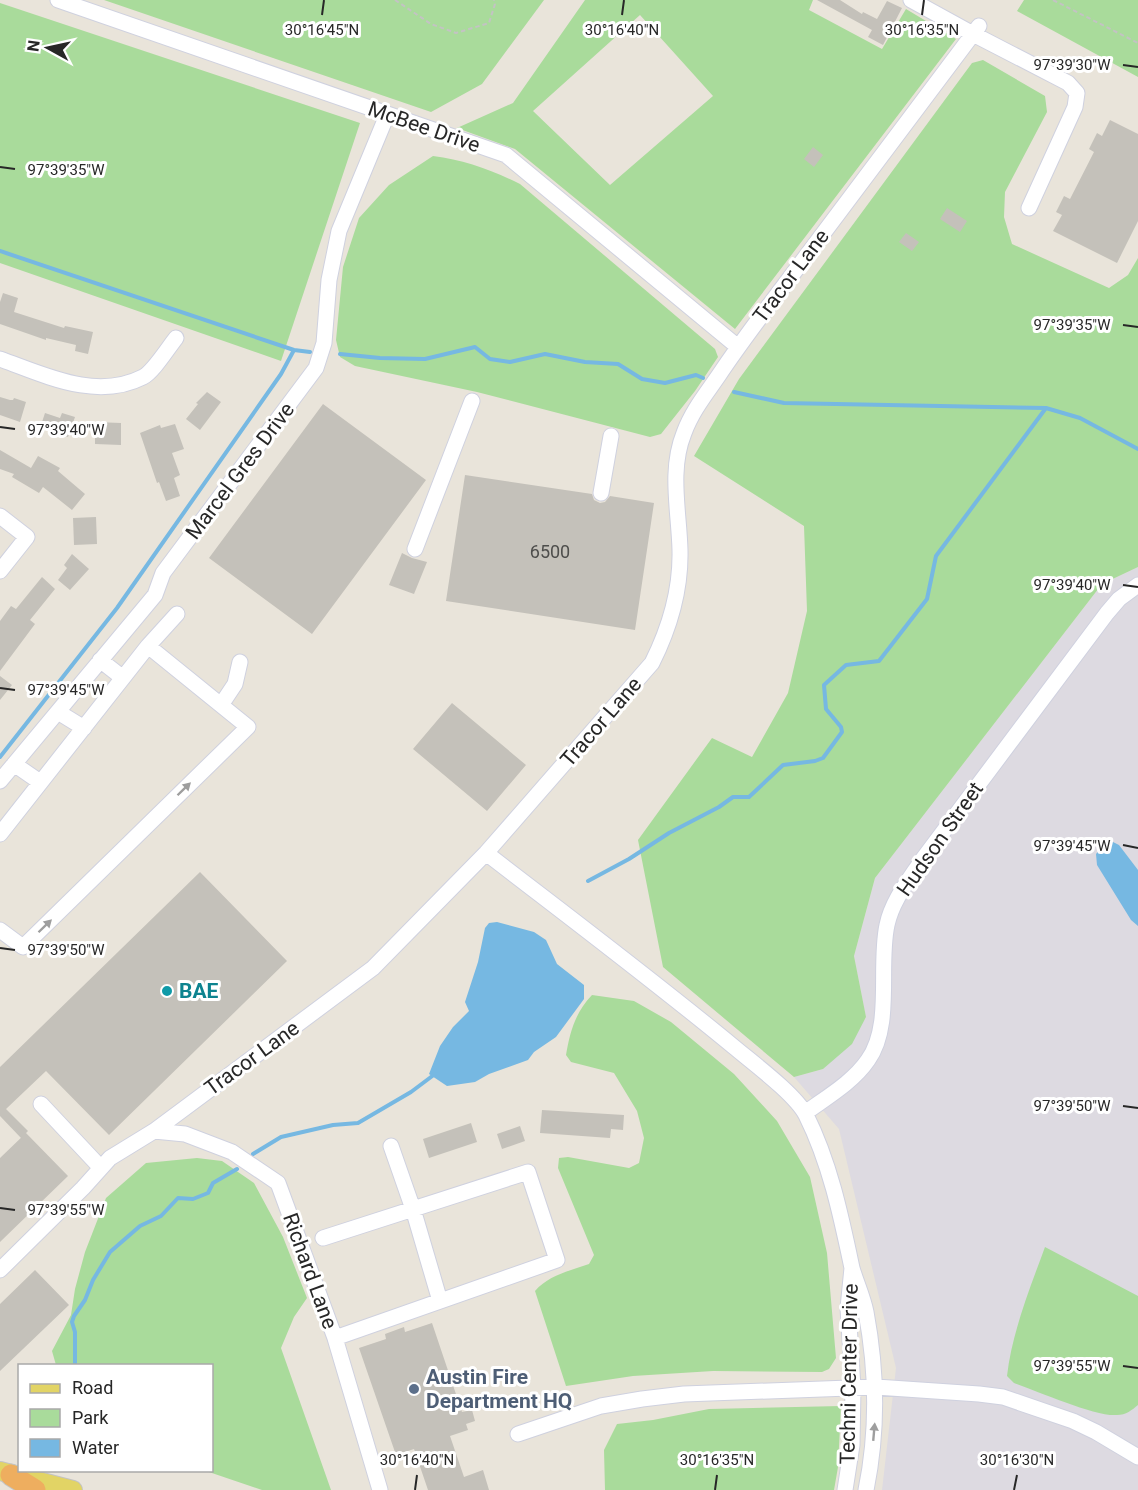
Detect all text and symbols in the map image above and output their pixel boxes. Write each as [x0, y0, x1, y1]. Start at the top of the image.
north arrow [18, 18, 78, 78]
text: 30°16'45"N [285, 21, 359, 39]
text: 30°16'40"N [585, 21, 659, 39]
text: 30°16'35"N [885, 21, 959, 39]
text: N [23, 39, 44, 53]
text: 97°39'30"W [1034, 56, 1110, 74]
street label: McBee Drive [365, 97, 483, 157]
text: 97°39'35"W [28, 161, 104, 179]
street label: Tracor Lane [748, 225, 834, 327]
text: 97°39'35"W [1034, 316, 1110, 334]
street label: Marcel Gres Drive [181, 398, 299, 544]
text: 97°39'40"W [28, 421, 104, 439]
house number: 6500 [530, 541, 570, 562]
text: 97°39'40"W [1034, 576, 1110, 594]
street label: Tracor Lane [556, 672, 646, 772]
text: 97°39'45"W [28, 681, 104, 699]
street label: Hudson Street [892, 777, 988, 901]
one-way arrow [177, 783, 191, 797]
text: 97°39'45"W [1034, 837, 1110, 855]
one-way arrow [37, 919, 51, 933]
text: 97°39'50"W [28, 941, 104, 959]
place label: BAE [179, 979, 219, 1003]
marker: BAE [160, 984, 174, 998]
street label: Tracor Lane [200, 1016, 304, 1100]
text: 97°39'50"W [1034, 1097, 1110, 1115]
text: 97°39'55"W [28, 1201, 104, 1219]
street label: Richard Lane [278, 1210, 342, 1332]
street label: Techni Center Drive [835, 1283, 863, 1465]
text: 97°39'55"W [1034, 1357, 1110, 1375]
legend [18, 1364, 213, 1472]
place label: Austin Fire Department HQ [426, 1365, 572, 1413]
text: Road [72, 1377, 113, 1398]
marker: Austin Fire Department HQ [407, 1382, 421, 1396]
text: Park [72, 1407, 109, 1428]
one-way arrow [869, 1423, 879, 1442]
text: Water [72, 1437, 119, 1458]
text: 30°16'40"N [380, 1451, 454, 1469]
text: 30°16'35"N [680, 1451, 754, 1469]
text: 30°16'30"N [980, 1451, 1054, 1469]

